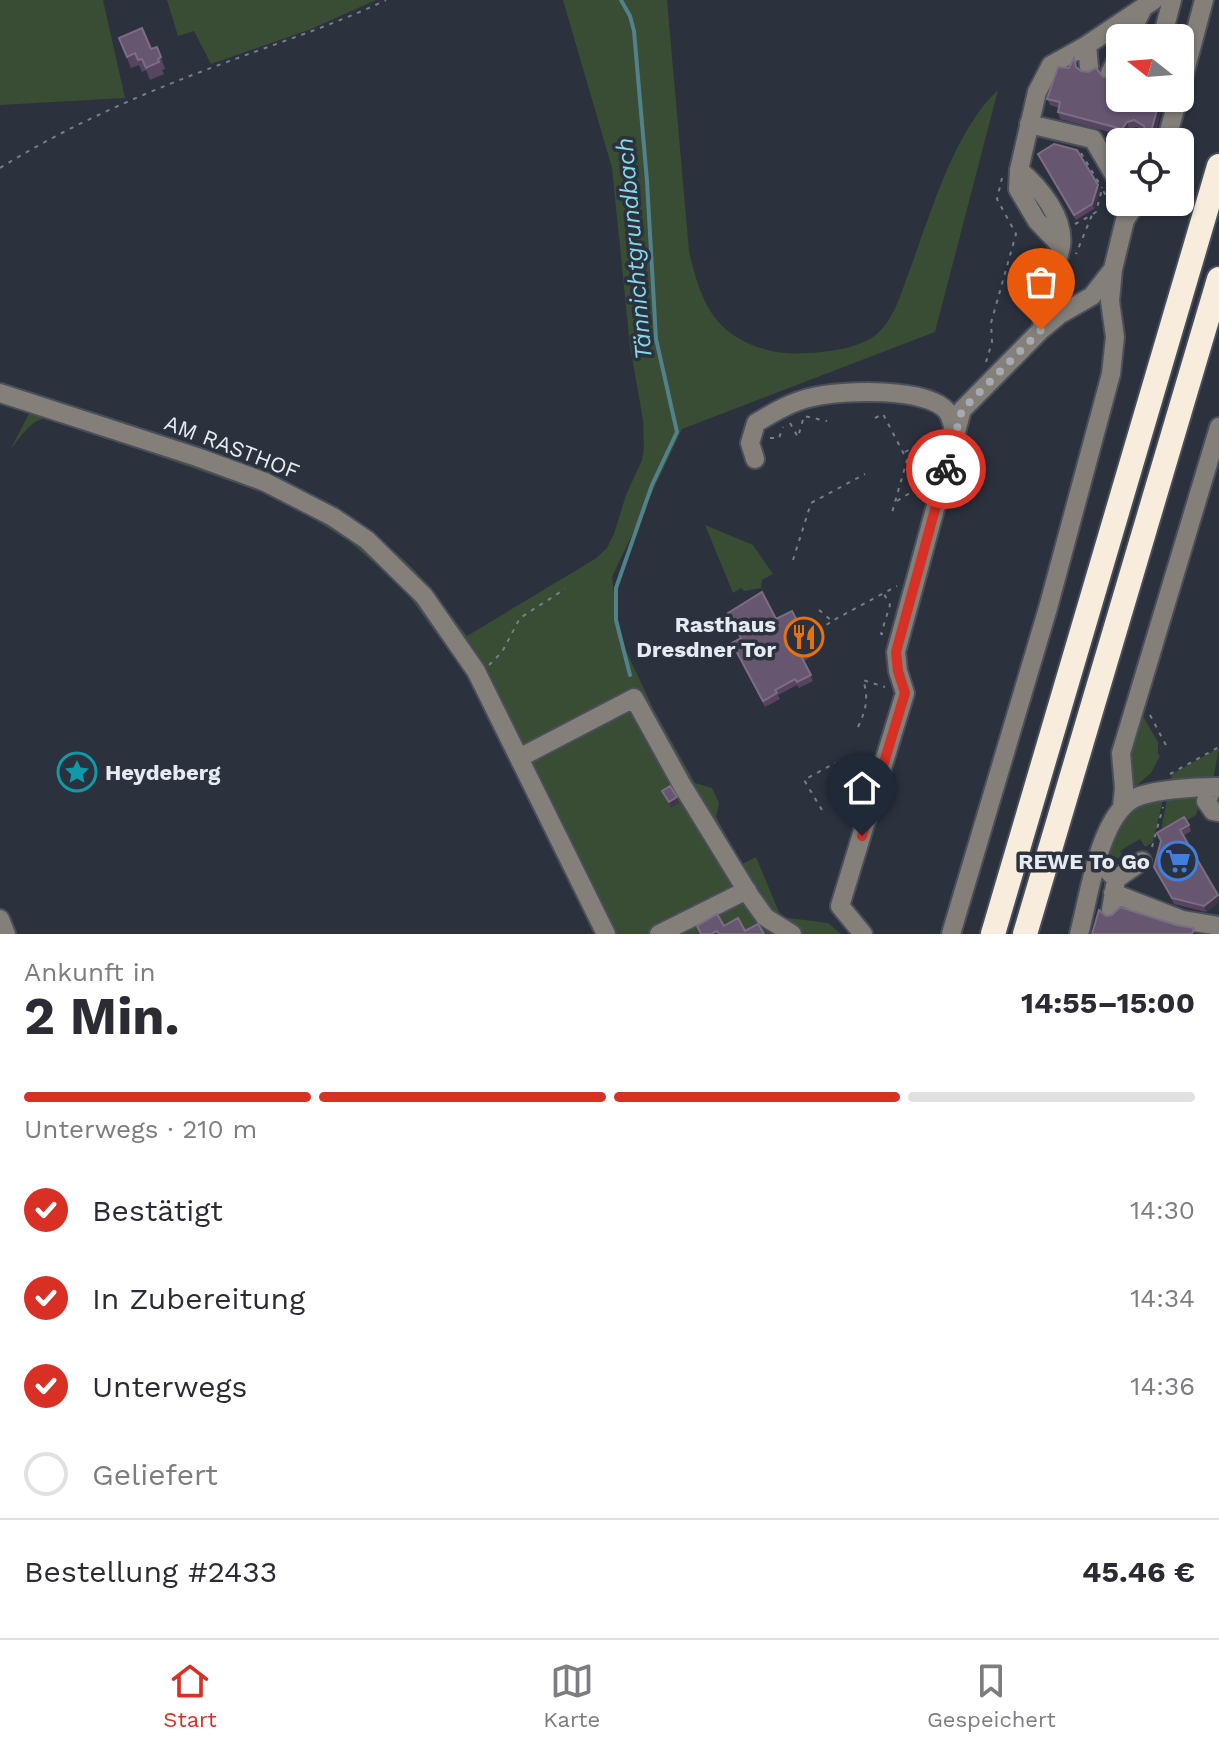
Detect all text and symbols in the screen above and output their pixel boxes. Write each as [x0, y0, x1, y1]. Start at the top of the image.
north arrow [1106, 24, 1194, 112]
map controls [1106, 24, 1194, 216]
button: locate [1106, 128, 1194, 216]
water label: Tännichtgrundbach [610, 137, 658, 361]
pin [1007, 248, 1075, 330]
icon: bag [1019, 260, 1063, 304]
street label: AM RASTHOF [161, 410, 303, 484]
courier [906, 429, 986, 509]
icon: bike [924, 447, 968, 491]
place label: Rasthaus Dresdner Tor [636, 612, 777, 662]
restaurant icon: Rasthaus Dresdner Tor [783, 616, 825, 658]
place icon: Heydeberg [56, 751, 98, 793]
pin [828, 754, 896, 836]
place label: Heydeberg [105, 760, 221, 785]
icon: home [840, 766, 884, 810]
supermarket icon: REWE To Go [1157, 840, 1199, 882]
place label: REWE To Go [1018, 849, 1150, 874]
text: Ankunft in [24, 957, 156, 987]
text: 14:55–15:00 [1021, 985, 1195, 1020]
text: 2 Min. [24, 986, 180, 1047]
text: Unterwegs · 210 m [24, 1114, 257, 1144]
icon: check [24, 1188, 68, 1232]
text: Bestätigt [92, 1193, 223, 1228]
text: 14:30 [1130, 1195, 1195, 1225]
icon: check [24, 1276, 68, 1320]
text: In Zubereitung [92, 1281, 305, 1316]
text: 14:34 [1130, 1283, 1195, 1313]
icon: check [24, 1364, 68, 1408]
text: Unterwegs [92, 1369, 247, 1404]
text: 14:36 [1130, 1371, 1195, 1401]
text: Geliefert [92, 1457, 218, 1492]
text: Bestellung #2433 [24, 1554, 277, 1589]
text: 45.46 € [1082, 1554, 1195, 1589]
tab: Start [163, 1659, 217, 1732]
tab: Karte [543, 1659, 600, 1732]
tab: Gespeichert [927, 1659, 1056, 1732]

